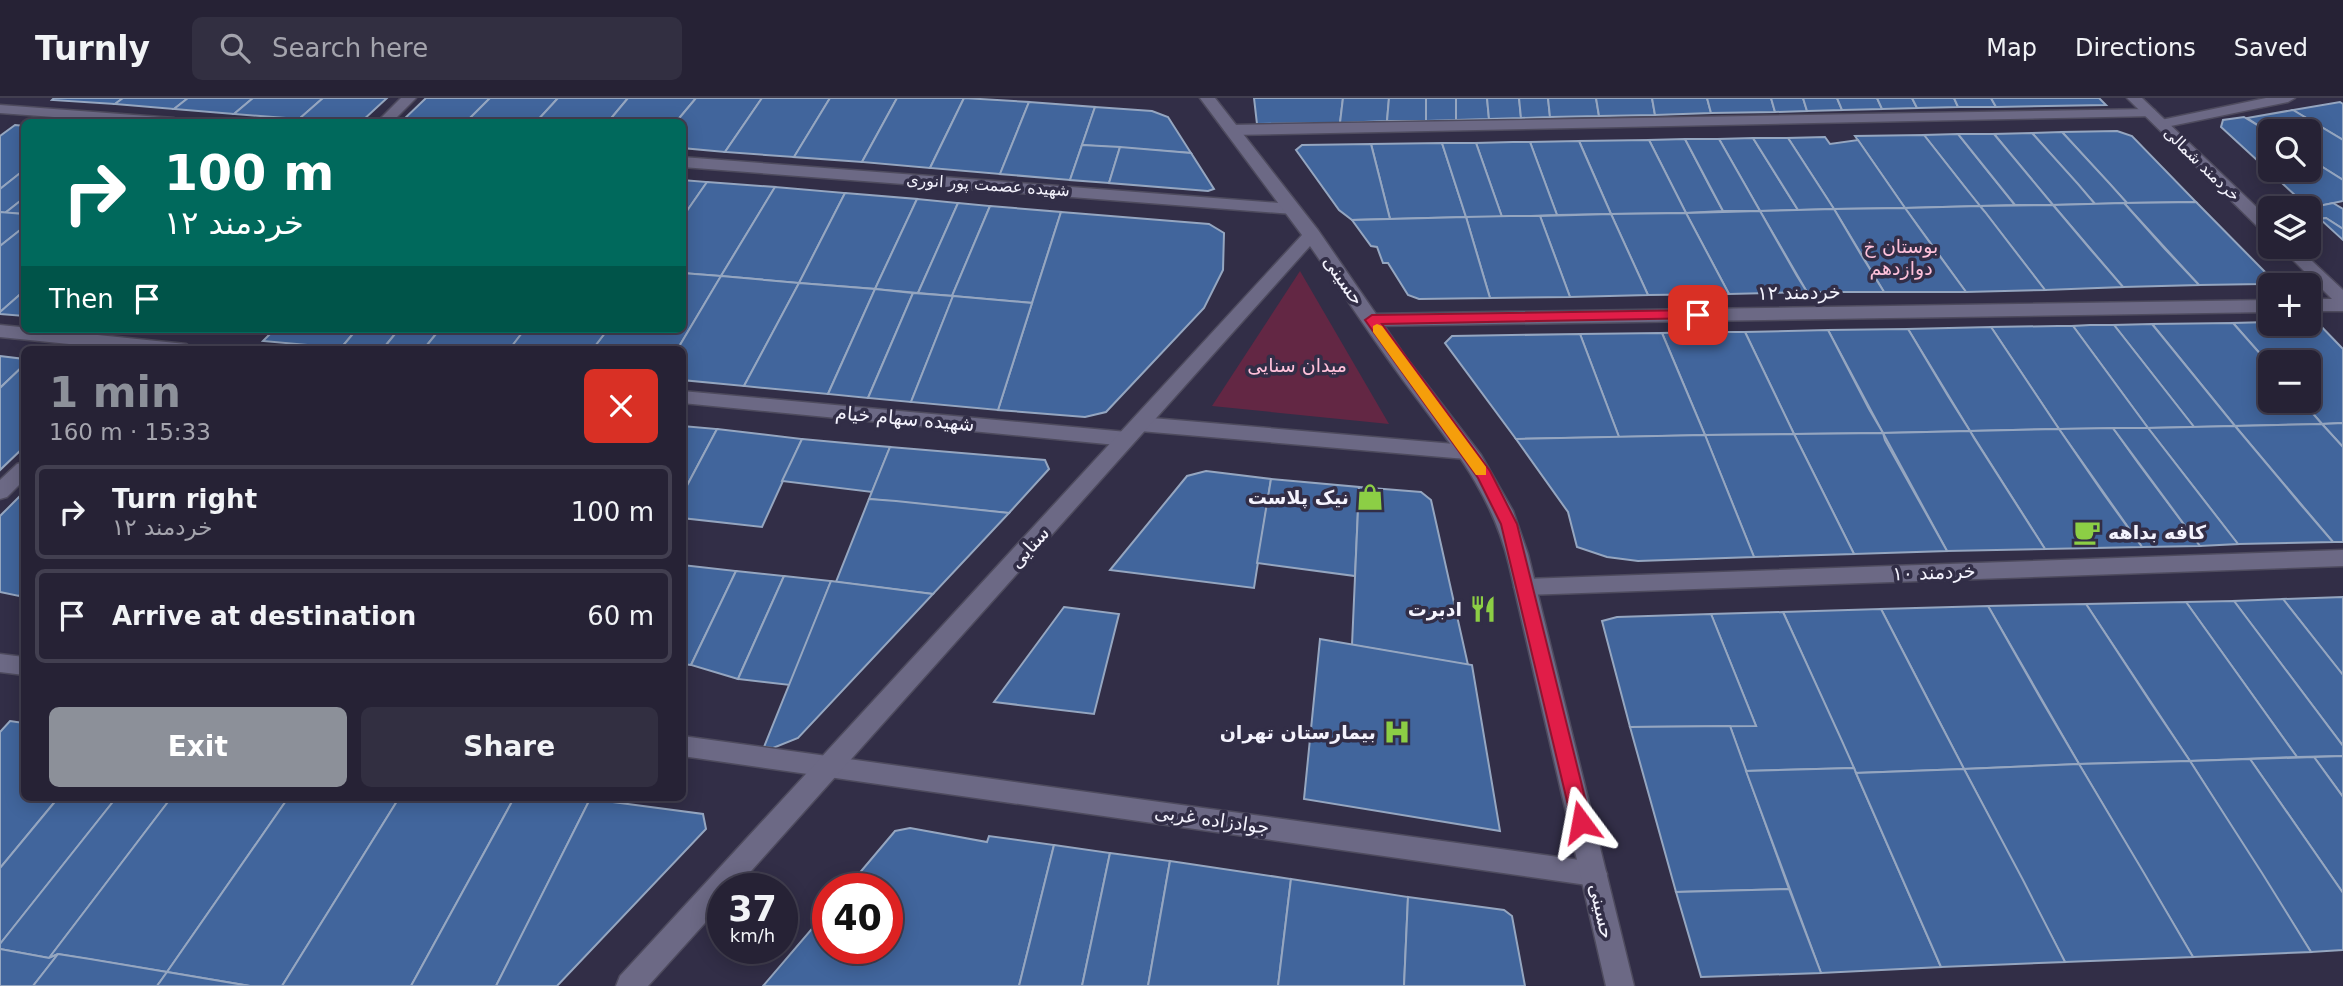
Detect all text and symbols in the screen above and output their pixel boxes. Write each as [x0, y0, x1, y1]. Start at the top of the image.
search box [192, 17, 682, 80]
text: Turnly [35, 29, 150, 68]
icon: search [216, 29, 254, 67]
text: Search here [272, 33, 428, 63]
text: Map [1986, 34, 2037, 62]
text: Directions [2075, 34, 2196, 62]
text: Saved [2234, 34, 2308, 62]
map controls [2258, 119, 2321, 413]
button: search [2258, 119, 2321, 182]
street label: خردمند شمالی [2159, 123, 2244, 206]
text: 100 m [164, 145, 334, 202]
icon: right [49, 147, 140, 238]
street label: شهیده عصمت پور انوری [906, 170, 1070, 201]
button: layers [2258, 196, 2321, 259]
text: خردمند ۱۲ [164, 204, 304, 242]
park label: بوستان خ دوازدهم [1864, 235, 1938, 280]
street label: حسینی [1319, 251, 1369, 309]
button: + [2258, 273, 2321, 336]
icon: arrive [128, 280, 166, 318]
street label: خردمند ۱۲ [1757, 280, 1841, 305]
text: Then [49, 284, 114, 314]
pin [1668, 285, 1728, 345]
icon: arrive [1679, 296, 1717, 334]
button: − [2258, 350, 2321, 413]
park label: میدان سنایی [1247, 354, 1347, 376]
text: 1 min [49, 368, 181, 417]
button: close [584, 369, 658, 443]
street label: شهیده سهام خیام [834, 401, 976, 436]
text: 160 m · 15:33 [49, 419, 211, 445]
shop icon: نیک پلاست [1355, 482, 1385, 512]
text: Turn right [112, 484, 257, 514]
place label: نیک پلاست [1248, 486, 1349, 509]
icon: right [53, 493, 91, 531]
text: 100 m [571, 497, 654, 527]
text: خردمند ۱۲ [112, 514, 213, 540]
cafe icon: کافه بداهه [2072, 517, 2102, 547]
place label: کافه بداهه [2108, 521, 2207, 543]
street label: سنایی [1005, 522, 1053, 572]
street label: خردمند ۱۰ [1892, 560, 1976, 585]
restaurant icon: ادبرت [1468, 594, 1498, 624]
icon: arrive [53, 597, 91, 635]
place label: ادبرت [1408, 598, 1462, 621]
text: Arrive at destination [112, 601, 416, 631]
text: 60 m [587, 601, 654, 631]
button: Exit [49, 707, 347, 787]
button: Share [361, 707, 658, 787]
hospital icon: بیمارستان تهران [1382, 717, 1412, 747]
place label: بیمارستان تهران [1220, 721, 1376, 744]
position arrow [1544, 785, 1618, 859]
street label: جوادزاده غربی [1153, 800, 1271, 839]
speed limit sign: 40 [812, 873, 903, 964]
street label: حسینی [1585, 881, 1619, 941]
text: 37 [728, 889, 777, 929]
text: km/h [730, 925, 775, 946]

